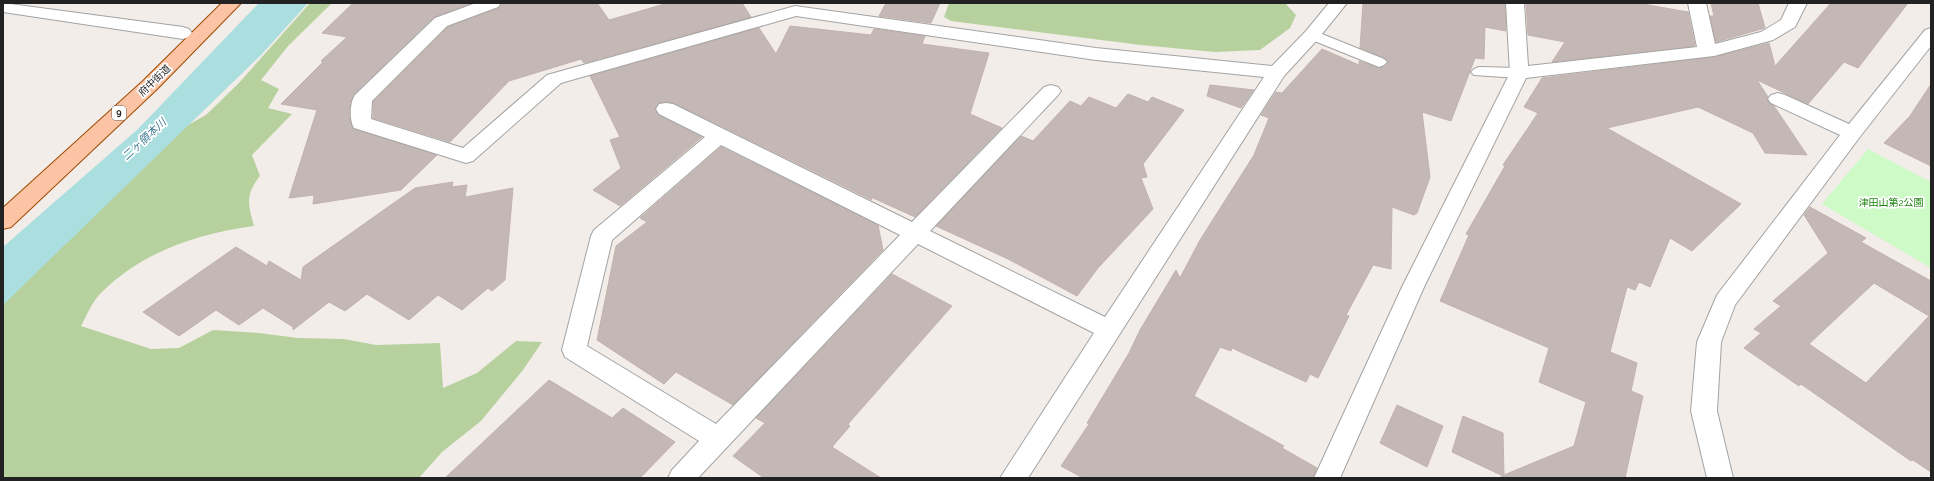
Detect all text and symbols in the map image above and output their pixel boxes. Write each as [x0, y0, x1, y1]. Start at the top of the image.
street label: 府中街道 [136, 63, 173, 98]
road number: 9 [112, 106, 126, 120]
water label: 二ヶ領本川 [120, 115, 170, 163]
park label: 津田山第2公園 [1858, 197, 1924, 208]

